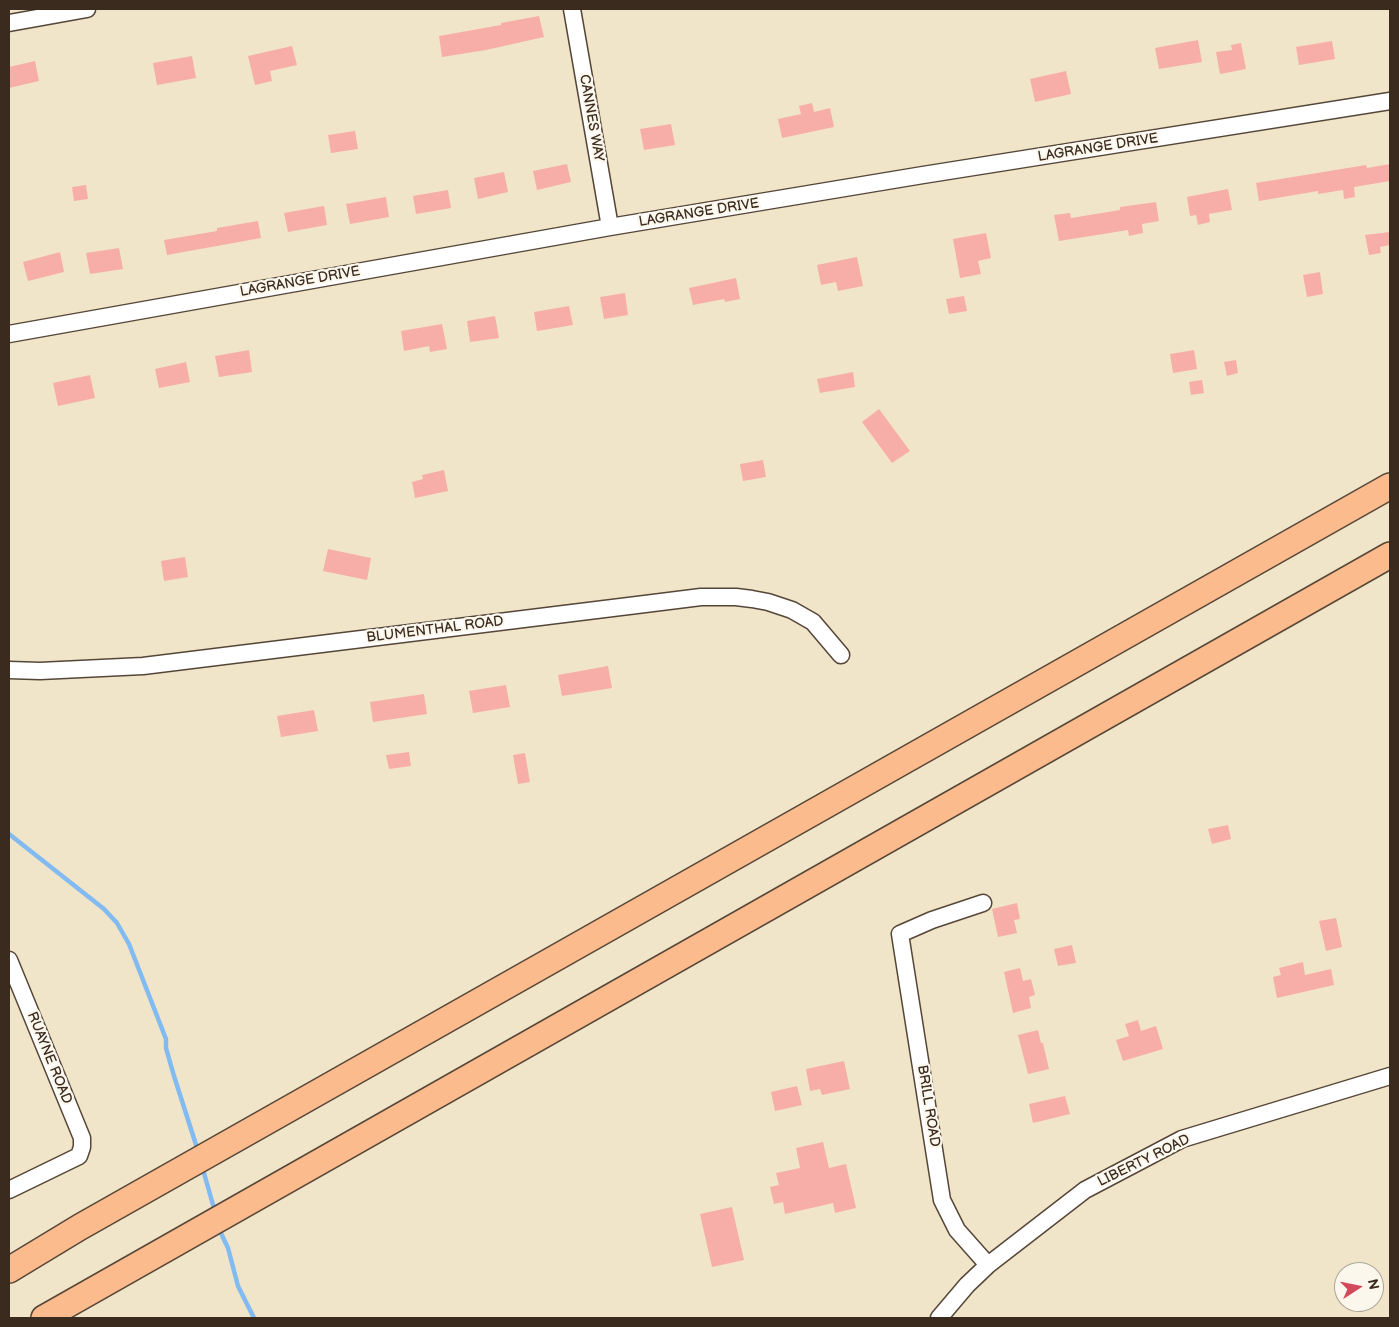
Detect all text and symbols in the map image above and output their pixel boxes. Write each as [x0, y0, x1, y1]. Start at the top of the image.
street label: CANNES WAY [575, 73, 607, 163]
street label: LAGRANGE DRIVE [1037, 130, 1159, 166]
street label: LAGRANGE DRIVE [638, 195, 760, 231]
street label: LAGRANGE DRIVE [239, 263, 361, 301]
street label: BLUMENTHAL ROAD [366, 613, 504, 647]
street label: RUAYNE ROAD [23, 1010, 75, 1106]
street label: BRILL ROAD [913, 1064, 943, 1148]
street label: LIBERTY ROAD [1095, 1131, 1193, 1191]
north arrow [1334, 1262, 1384, 1312]
text: N [1364, 1277, 1383, 1291]

